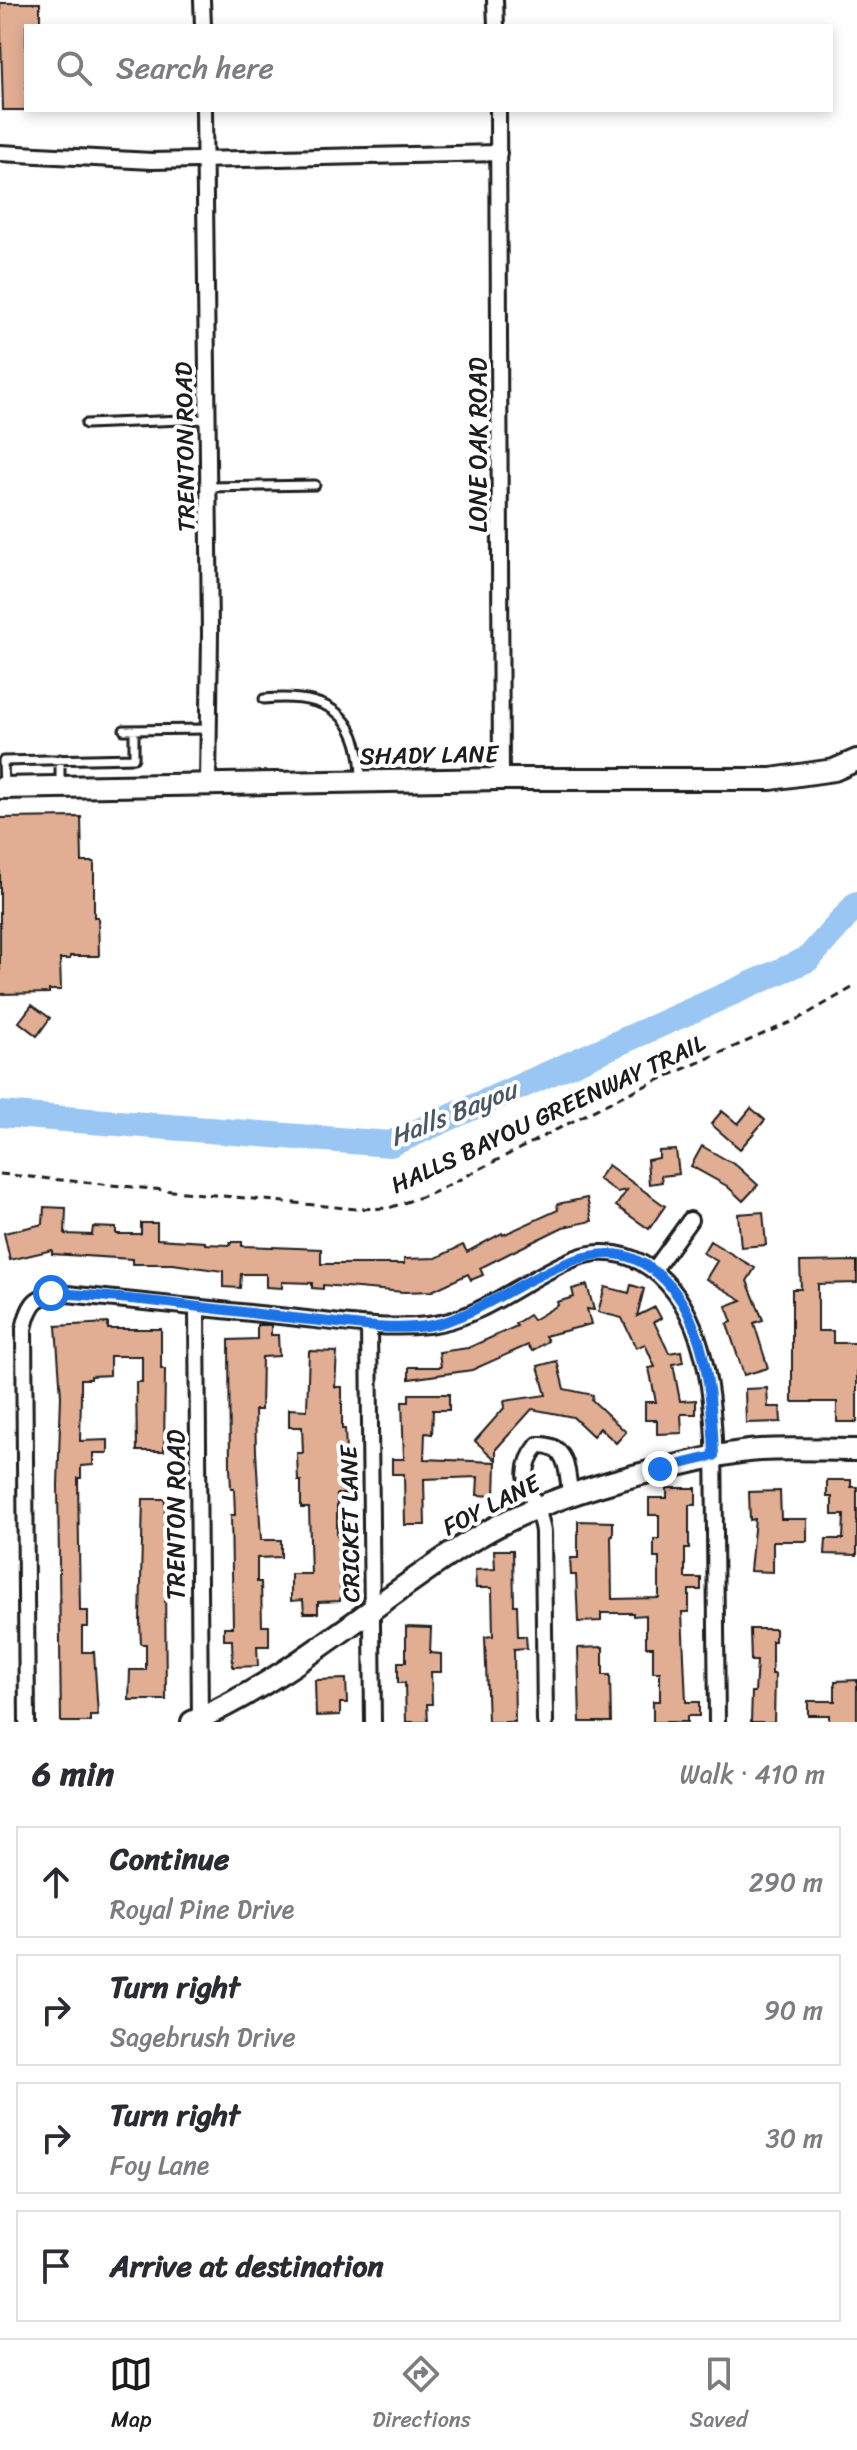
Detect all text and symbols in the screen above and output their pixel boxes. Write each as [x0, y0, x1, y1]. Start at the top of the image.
search box [24, 24, 833, 112]
text: Search here [116, 41, 274, 95]
icon: search [52, 46, 96, 90]
street label: LONE OAK ROAD [457, 357, 499, 533]
street label: TRENTON ROAD [163, 361, 207, 532]
street label: SHADY LANE [359, 733, 500, 777]
street label: HALLS BAYOU GREENWAY TRAIL [383, 1022, 713, 1206]
water label: Halls Bayou [382, 1065, 526, 1159]
route start [33, 1275, 69, 1311]
street label: TRENTON ROAD [155, 1429, 197, 1600]
street label: CRICKET LANE [328, 1443, 372, 1603]
route end [642, 1451, 678, 1487]
street label: FOY LANE [435, 1462, 549, 1548]
text: 6 min [32, 1744, 114, 1804]
text: Walk · 410 m [680, 1751, 825, 1797]
text: Continue [110, 1832, 229, 1886]
text: 290 m [749, 1859, 823, 1905]
icon: ahead [34, 1860, 78, 1904]
text: Royal Pine Drive [110, 1886, 294, 1932]
text: Turn right [110, 1960, 240, 2014]
text: 90 m [764, 1987, 823, 2033]
icon: right [34, 1988, 78, 2032]
text: Sagebrush Drive [110, 2014, 296, 2060]
text: Turn right [110, 2088, 240, 2142]
text: 30 m [766, 2115, 823, 2161]
icon: right [34, 2116, 78, 2160]
text: Foy Lane [110, 2142, 209, 2188]
text: Arrive at destination [110, 2239, 384, 2293]
icon: arrive [34, 2244, 78, 2288]
tab: Map [109, 2352, 153, 2439]
tab: Directions [372, 2352, 471, 2439]
tab: Saved [690, 2352, 748, 2439]

